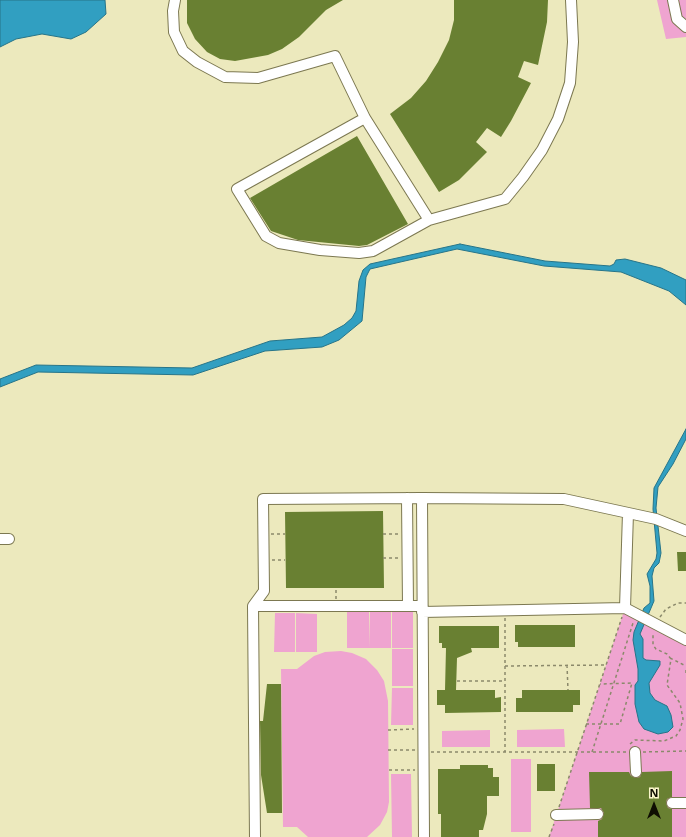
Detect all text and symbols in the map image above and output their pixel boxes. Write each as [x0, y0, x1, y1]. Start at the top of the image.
north arrow [634, 785, 674, 825]
text: N [650, 785, 658, 800]

